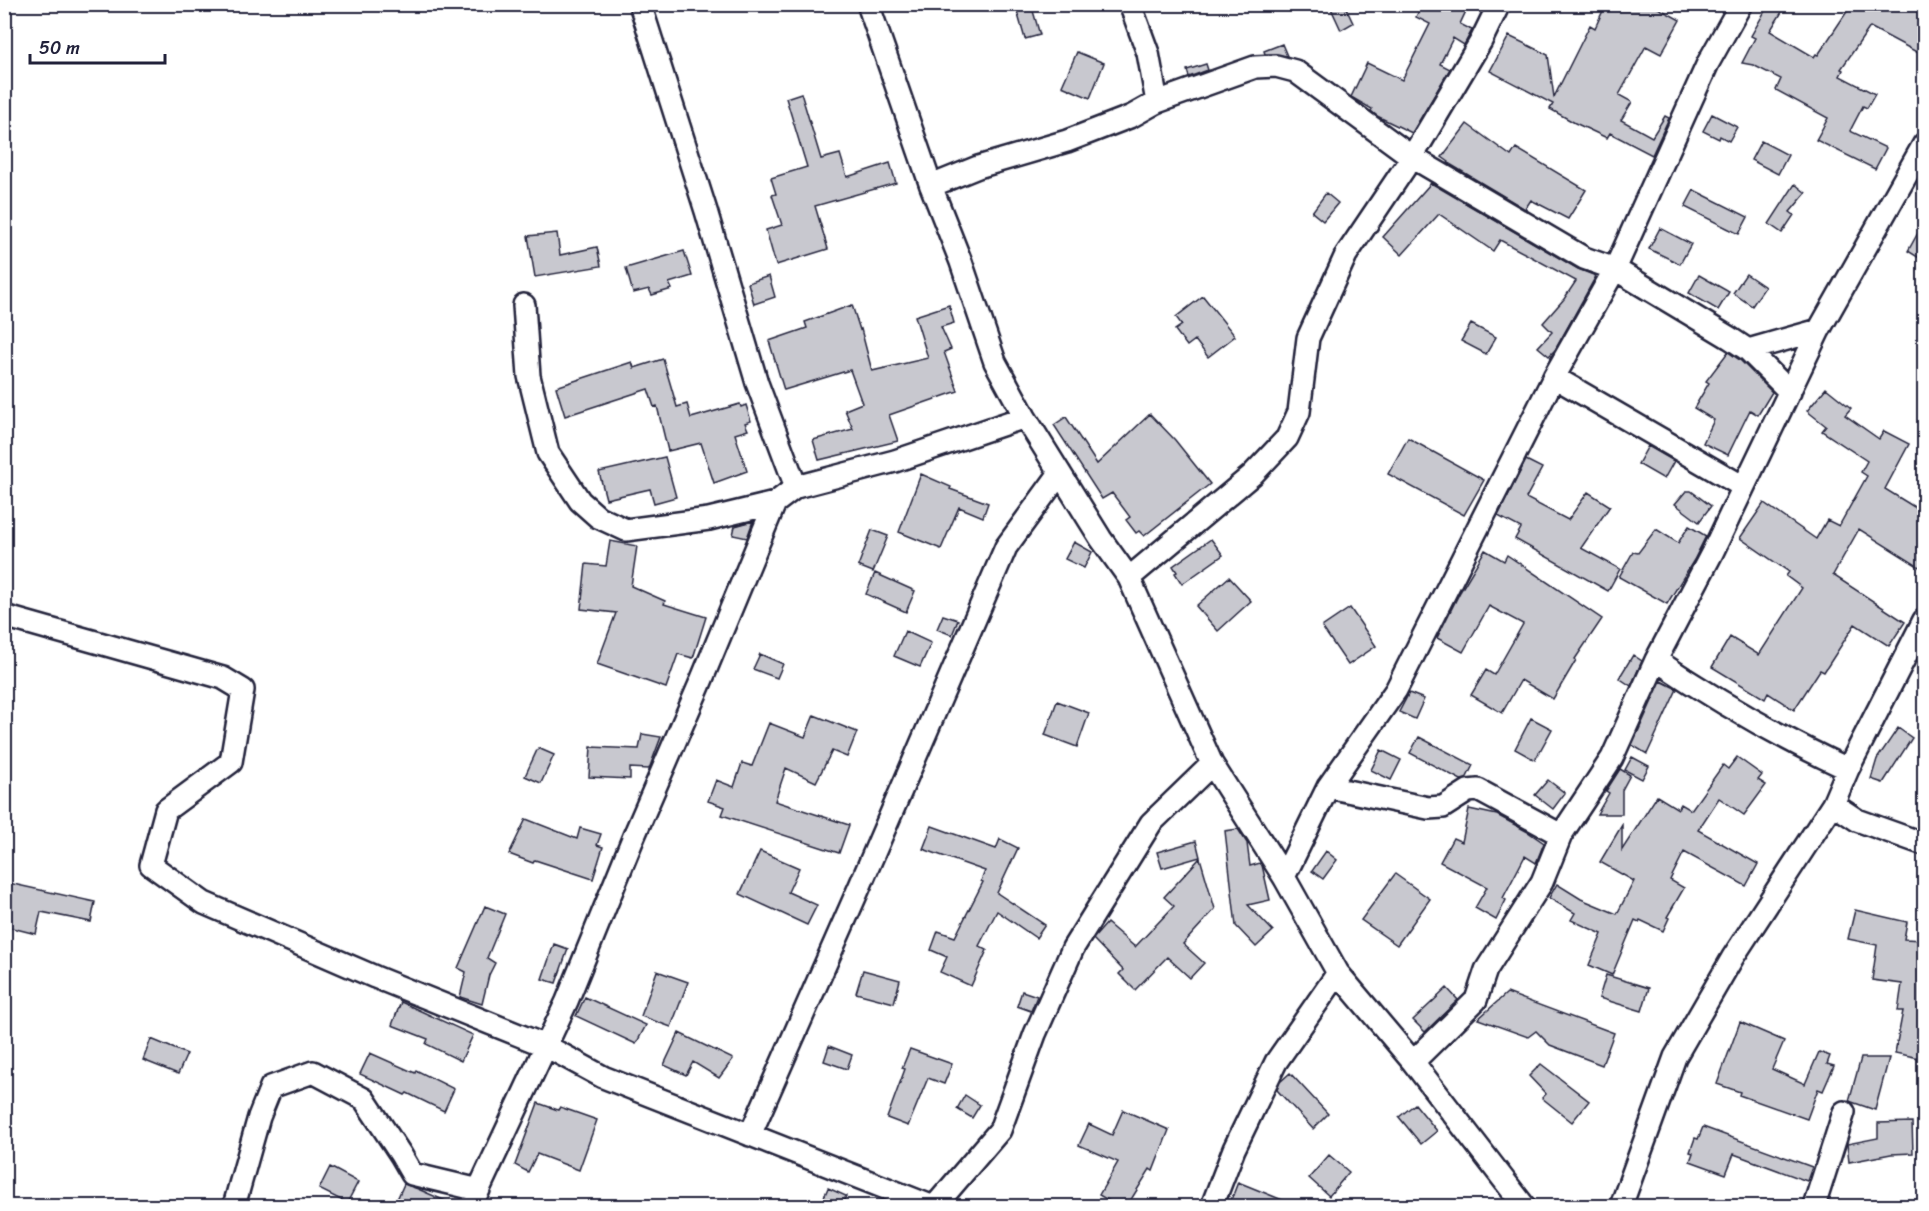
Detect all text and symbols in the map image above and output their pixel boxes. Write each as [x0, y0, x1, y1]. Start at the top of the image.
scale bar [30, 27, 165, 65]
text: 50 m [39, 32, 80, 64]

